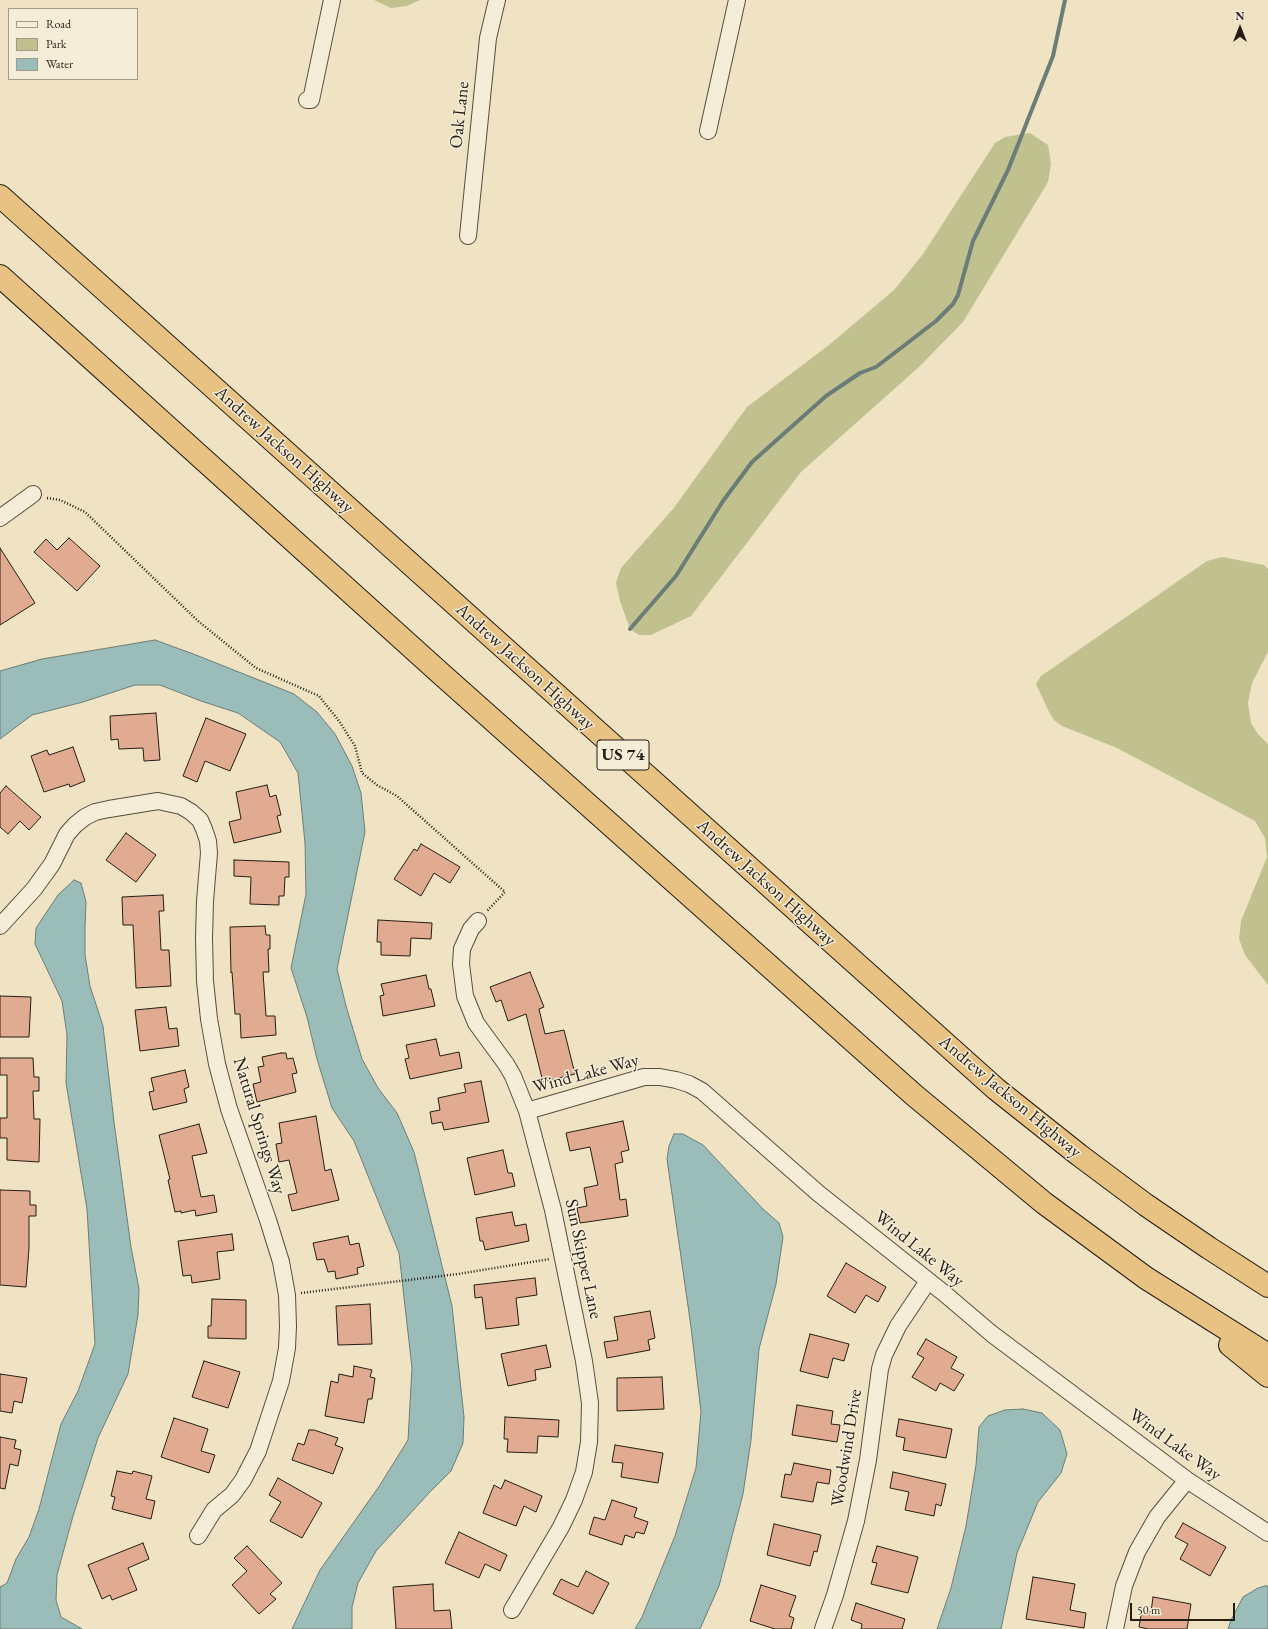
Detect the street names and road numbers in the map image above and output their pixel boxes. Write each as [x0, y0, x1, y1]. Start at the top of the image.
street label: Oak Lane [446, 80, 474, 150]
street label: Andrew Jackson Highway [210, 382, 358, 518]
street label: Andrew Jackson Highway [451, 599, 599, 735]
road number: US 74 [597, 740, 649, 770]
street label: Andrew Jackson Highway [692, 815, 840, 951]
street label: Andrew Jackson Highway [934, 1031, 1086, 1163]
street label: Wind Lake Way [531, 1049, 641, 1099]
street label: Natural Springs Way [228, 1055, 290, 1197]
street label: Sun Skipper Lane [560, 1197, 606, 1321]
street label: Wind Lake Way [870, 1206, 968, 1292]
street label: Woodwind Drive [827, 1388, 867, 1508]
street label: Wind Lake Way [1125, 1404, 1225, 1486]

